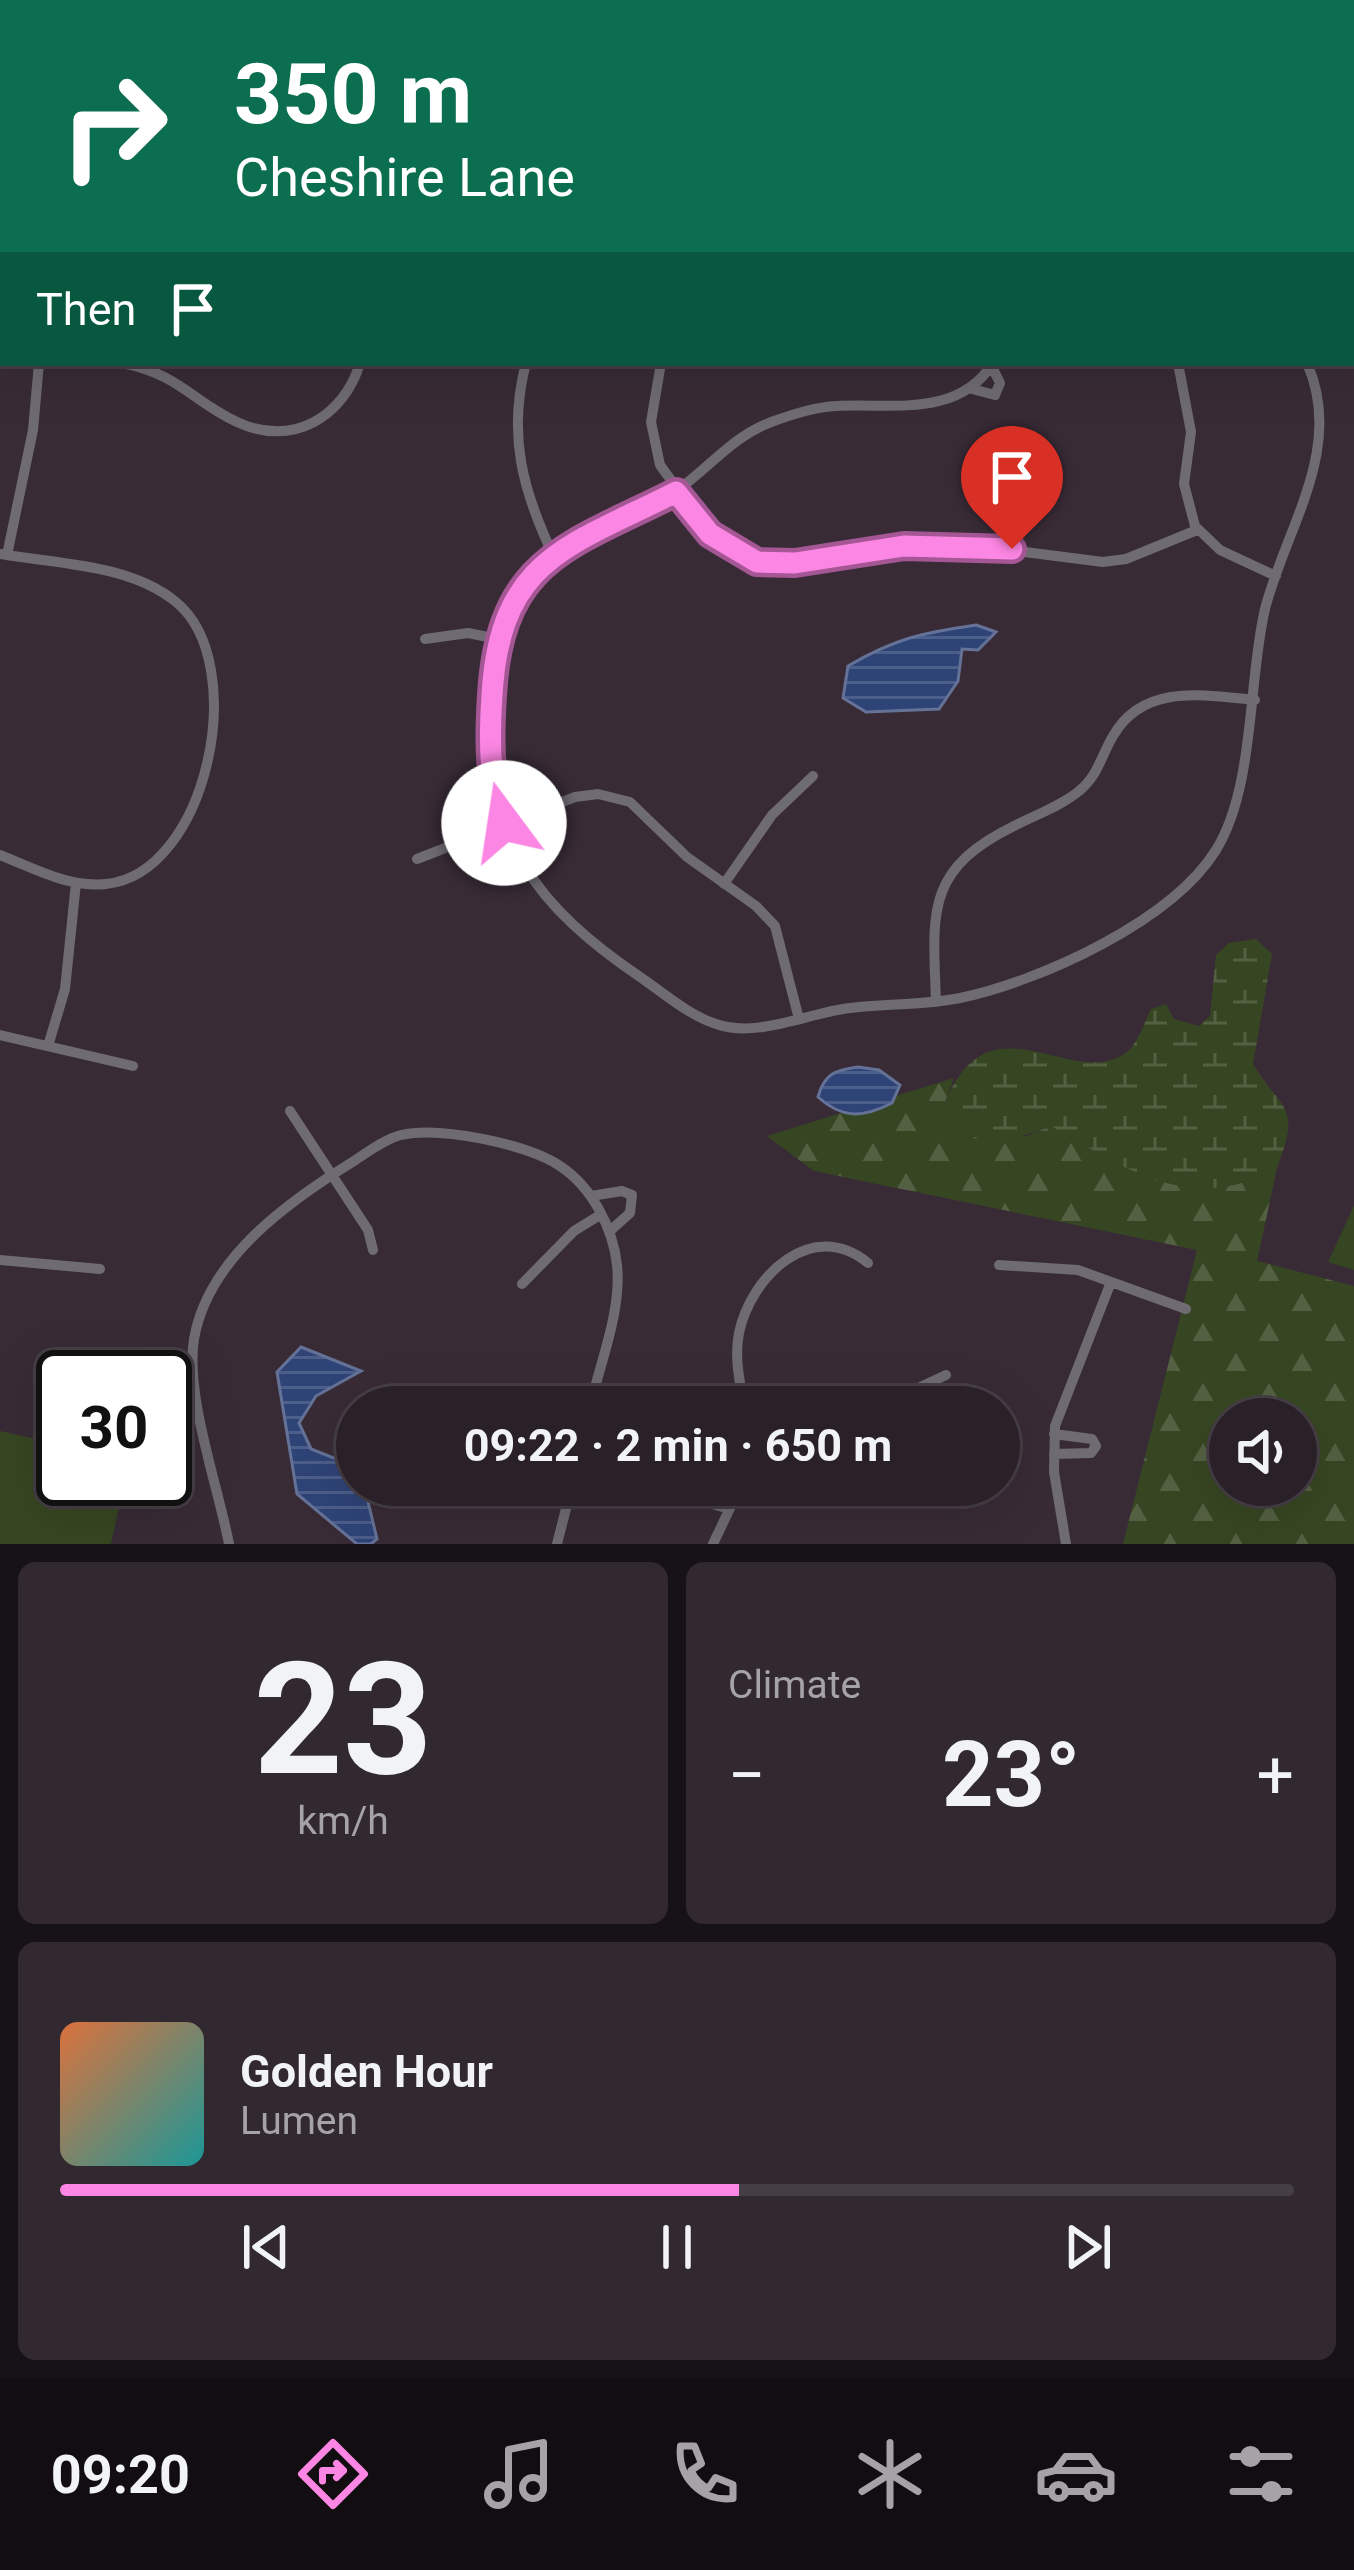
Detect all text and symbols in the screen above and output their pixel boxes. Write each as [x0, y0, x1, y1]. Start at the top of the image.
text: 350 m [234, 45, 472, 144]
icon: right [36, 48, 192, 204]
text: Cheshire Lane [234, 146, 575, 209]
icon: arrive [160, 276, 226, 342]
text: Then [36, 283, 136, 336]
pin [961, 426, 1063, 549]
icon: arrive [979, 444, 1045, 510]
position arrow [441, 760, 567, 886]
speed limit sign: 30 [36, 1350, 192, 1506]
map controls [1209, 1398, 1317, 1506]
button: sound [1209, 1398, 1317, 1506]
text: 09:22 · 2 min · 650 m [464, 1419, 892, 1472]
text: 23 [253, 1628, 433, 1811]
text: Climate [728, 1662, 861, 1708]
text: 23° [942, 1723, 1080, 1828]
text: − [728, 1737, 766, 1814]
text: + [1257, 1737, 1294, 1814]
text: km/h [297, 1798, 389, 1844]
text: Golden Hour [240, 2045, 493, 2098]
text: Lumen [240, 2098, 358, 2144]
icon: previous [233, 2214, 299, 2280]
icon: pause [644, 2214, 710, 2280]
icon: next [1055, 2214, 1121, 2280]
icon: directions [291, 2432, 375, 2516]
icon: music [477, 2432, 561, 2516]
icon: phone [663, 2432, 747, 2516]
icon: climate [848, 2432, 932, 2516]
icon: car [1034, 2432, 1118, 2516]
icon: filters [1219, 2432, 1303, 2516]
text: 09:20 [51, 2443, 190, 2506]

